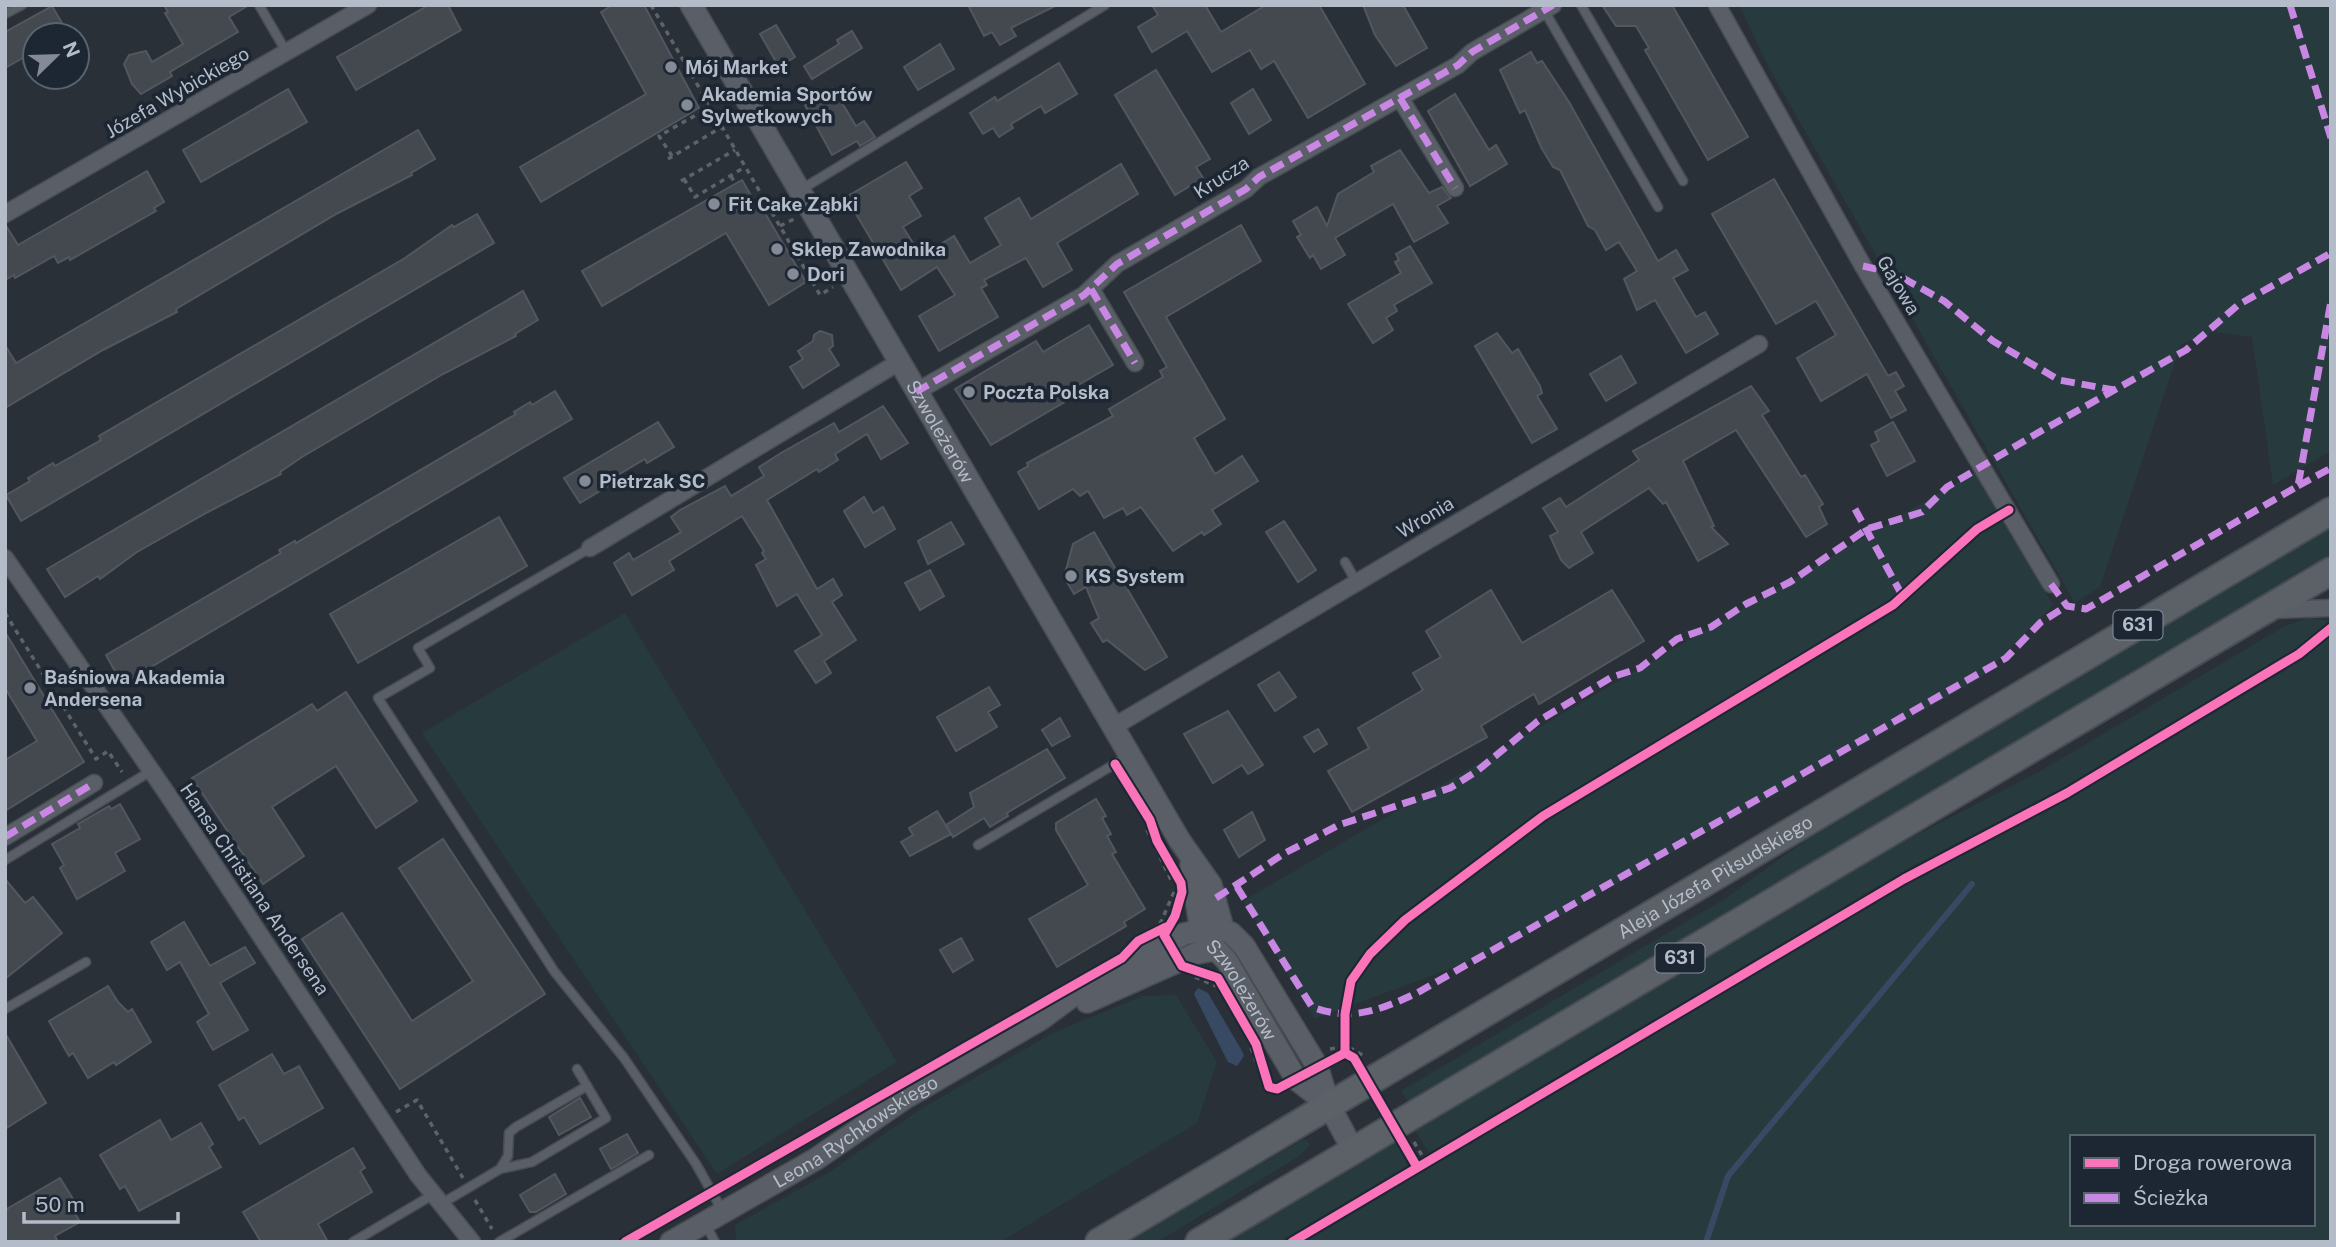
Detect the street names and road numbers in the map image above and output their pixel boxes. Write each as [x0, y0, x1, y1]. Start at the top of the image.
street label: Józefa Wybickiego [101, 42, 253, 142]
street label: Krucza [1189, 151, 1253, 203]
street label: Gajowa [1873, 251, 1925, 319]
street label: Szwoleżerów [902, 376, 979, 487]
street label: Wronia [1393, 492, 1457, 542]
road number: 631 [2114, 610, 2162, 640]
street label: Hansa Christiana Andersena [176, 779, 334, 999]
street label: Aleja Józefa Piłsudskiego [1613, 810, 1816, 943]
street label: Szwoleżerów [1202, 935, 1282, 1044]
road number: 631 [1656, 944, 1704, 973]
street label: Leona Rychłowskiego [769, 1070, 942, 1192]

